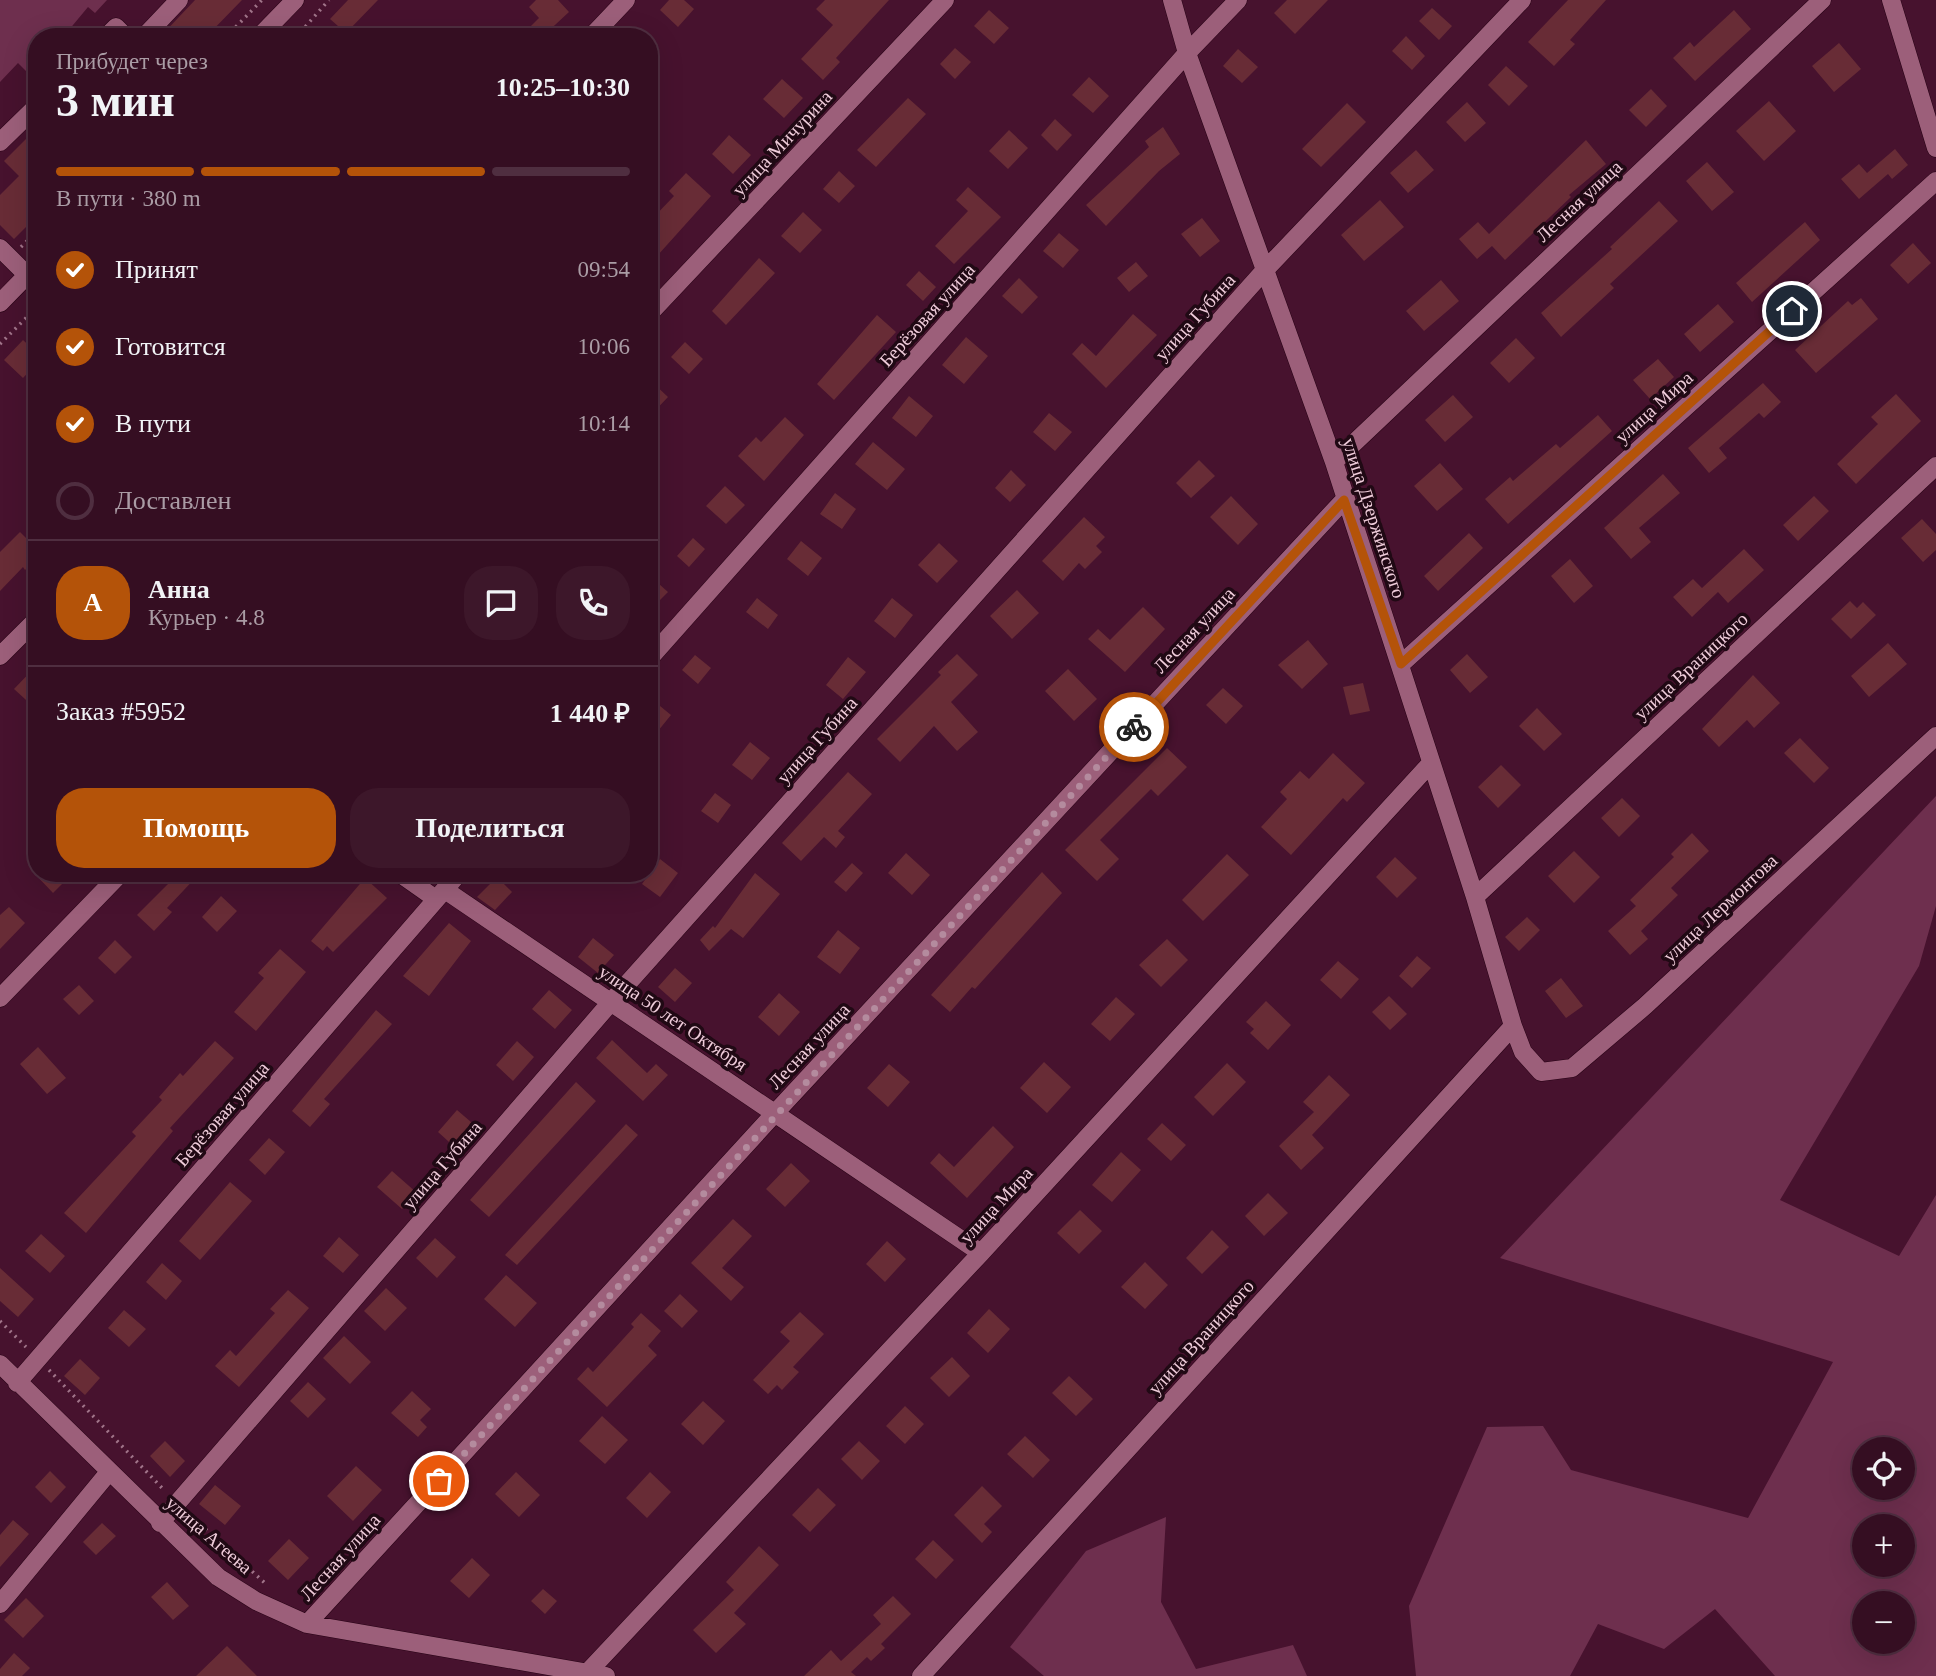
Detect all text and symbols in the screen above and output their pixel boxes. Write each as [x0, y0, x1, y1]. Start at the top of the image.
text: Прибудет через [56, 49, 208, 74]
text: 10:25–10:30 [496, 73, 630, 102]
text: 3 мин [56, 75, 175, 126]
street label: улица Мичурина [728, 86, 836, 200]
street label: Лесная улица [1532, 156, 1626, 246]
text: В пути · 380 m [56, 186, 201, 211]
icon: check [56, 251, 94, 289]
text: Принят [115, 255, 198, 284]
text: 09:54 [578, 257, 630, 282]
street label: Берёзовая улица [875, 259, 979, 371]
street label: улица Губина [1151, 269, 1240, 365]
pin [1762, 281, 1822, 341]
icon: home [1773, 292, 1811, 330]
icon: check [56, 328, 94, 366]
text: Готовится [115, 332, 226, 361]
text: 10:06 [578, 334, 630, 359]
street label: улица Мира [1611, 366, 1697, 447]
icon: check [56, 405, 94, 443]
text: В пути [115, 409, 191, 438]
text: 10:14 [578, 411, 630, 436]
street label: улица Дзержинского [1338, 435, 1410, 601]
text: Доставлен [115, 486, 232, 515]
button: chat [464, 566, 538, 640]
button: phone [556, 566, 630, 640]
text: Анна [148, 575, 210, 604]
street label: Лесная улица [1149, 583, 1239, 677]
text: А [84, 588, 102, 617]
text: Курьер · 4.8 [148, 605, 265, 630]
street label: улица Враницкого [1630, 608, 1752, 724]
street label: улица Губина [773, 692, 862, 788]
courier [1099, 692, 1169, 762]
text: Заказ #5952 [56, 697, 186, 726]
text: 1 440 ₽ [550, 699, 630, 728]
icon: bike [1115, 708, 1153, 746]
button: Помощь [56, 788, 336, 868]
button: Поделиться [350, 788, 630, 868]
street label: улица Лермонтова [1659, 849, 1782, 966]
street label: улица 50 лет Октября [595, 961, 751, 1075]
street label: Лесная улица [764, 999, 854, 1093]
street label: Берёзовая улица [171, 1057, 274, 1171]
street label: улица Губина [398, 1116, 486, 1213]
street label: улица Мира [955, 1162, 1037, 1248]
street label: улица Враницкого [1144, 1275, 1258, 1399]
map controls [1852, 1437, 1915, 1654]
button: locate [1852, 1437, 1915, 1500]
pin [409, 1451, 469, 1511]
icon: bag [420, 1462, 458, 1500]
street label: улица Агеева [162, 1492, 257, 1578]
street label: Лесная улица [296, 1509, 385, 1605]
button: + [1852, 1514, 1915, 1577]
button: − [1852, 1591, 1915, 1654]

